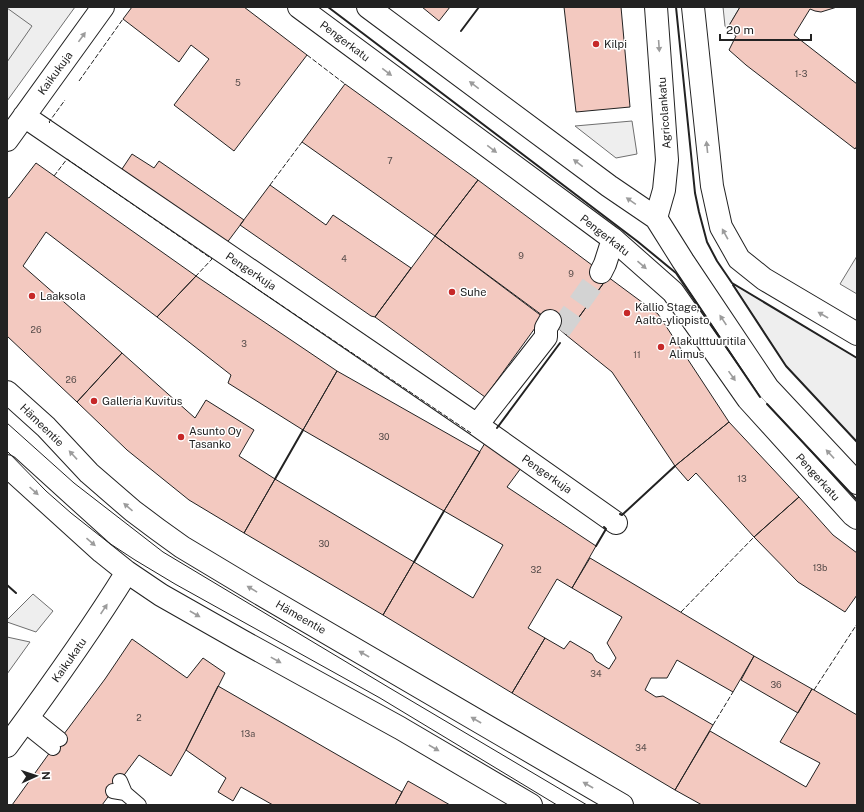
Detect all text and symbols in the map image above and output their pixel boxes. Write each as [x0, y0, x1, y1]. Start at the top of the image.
scale bar [720, 16, 811, 42]
street label: Pengerkatu [318, 18, 372, 64]
text: 20 m [726, 23, 754, 37]
one-way arrow [78, 31, 86, 42]
place label: Kilpi [604, 38, 627, 50]
marker: Kilpi [591, 39, 601, 49]
one-way arrow [655, 40, 662, 52]
street label: Kaikukuja [35, 49, 75, 97]
one-way arrow [382, 68, 392, 76]
house number: 1-3 [795, 68, 808, 79]
house number: 5 [235, 77, 241, 88]
street label: Agricolankatu [656, 77, 672, 149]
one-way arrow [468, 81, 479, 90]
one-way arrow [704, 141, 711, 153]
one-way arrow [486, 145, 497, 153]
house number: 7 [387, 155, 393, 166]
one-way arrow [573, 159, 584, 167]
one-way arrow [626, 197, 636, 205]
street label: Pengerkatu [578, 212, 632, 258]
one-way arrow [722, 228, 729, 240]
street label: Pengerkuja [224, 250, 278, 292]
house number: 9 [518, 250, 524, 261]
house number: 4 [341, 253, 347, 264]
one-way arrow [637, 260, 647, 269]
house number: 9 [568, 268, 574, 279]
place label: Suhe [460, 286, 486, 298]
marker: Suhe [447, 287, 457, 297]
place label: Laaksola [40, 290, 86, 302]
marker: Laaksola [27, 291, 37, 301]
place label: Kallio Stage, Aalto-yliopisto [635, 301, 709, 326]
marker: Kallio Stage, Aalto-yliopisto [622, 308, 632, 318]
one-way arrow [817, 311, 829, 318]
one-way arrow [719, 315, 727, 326]
house number: 26 [31, 324, 42, 335]
place label: Alakulttuuritila Alimus [669, 335, 746, 360]
house number: 3 [241, 338, 247, 349]
marker: Alakulttuuritila Alimus [656, 342, 666, 352]
house number: 11 [633, 349, 641, 360]
one-way arrow [728, 371, 736, 382]
house number: 26 [66, 374, 77, 385]
place label: Galleria Kuvitus [102, 395, 183, 407]
marker: Galleria Kuvitus [89, 396, 99, 406]
street label: Hämeentie [18, 401, 66, 449]
place label: Asunto Oy Tasanko [189, 425, 242, 450]
house number: 30 [378, 431, 390, 442]
marker: Asunto Oy Tasanko [176, 432, 186, 442]
one-way arrow [826, 449, 835, 459]
one-way arrow [68, 450, 78, 460]
street label: Pengerkatu [794, 451, 842, 503]
street label: Pengerkuja [520, 452, 574, 496]
house number: 13 [737, 473, 747, 484]
one-way arrow [30, 486, 39, 495]
one-way arrow [123, 502, 133, 511]
one-way arrow [86, 537, 96, 547]
house number: 30 [318, 538, 330, 549]
house number: 13b [813, 562, 827, 573]
house number: 32 [530, 564, 542, 575]
one-way arrow [246, 585, 258, 592]
street label: Hämeentie [274, 598, 328, 636]
one-way arrow [100, 604, 108, 615]
one-way arrow [189, 610, 201, 617]
street label: Kaikukatu [49, 636, 89, 684]
one-way arrow [358, 651, 370, 658]
one-way arrow [271, 657, 282, 663]
house number: 34 [590, 668, 602, 679]
house number: 36 [770, 679, 782, 690]
house number: 2 [136, 712, 142, 723]
one-way arrow [470, 716, 482, 723]
house number: 13a [241, 728, 255, 739]
house number: 34 [635, 742, 647, 753]
one-way arrow [428, 744, 440, 751]
north arrow [16, 756, 56, 796]
text: N [40, 771, 52, 780]
one-way arrow [582, 782, 594, 789]

